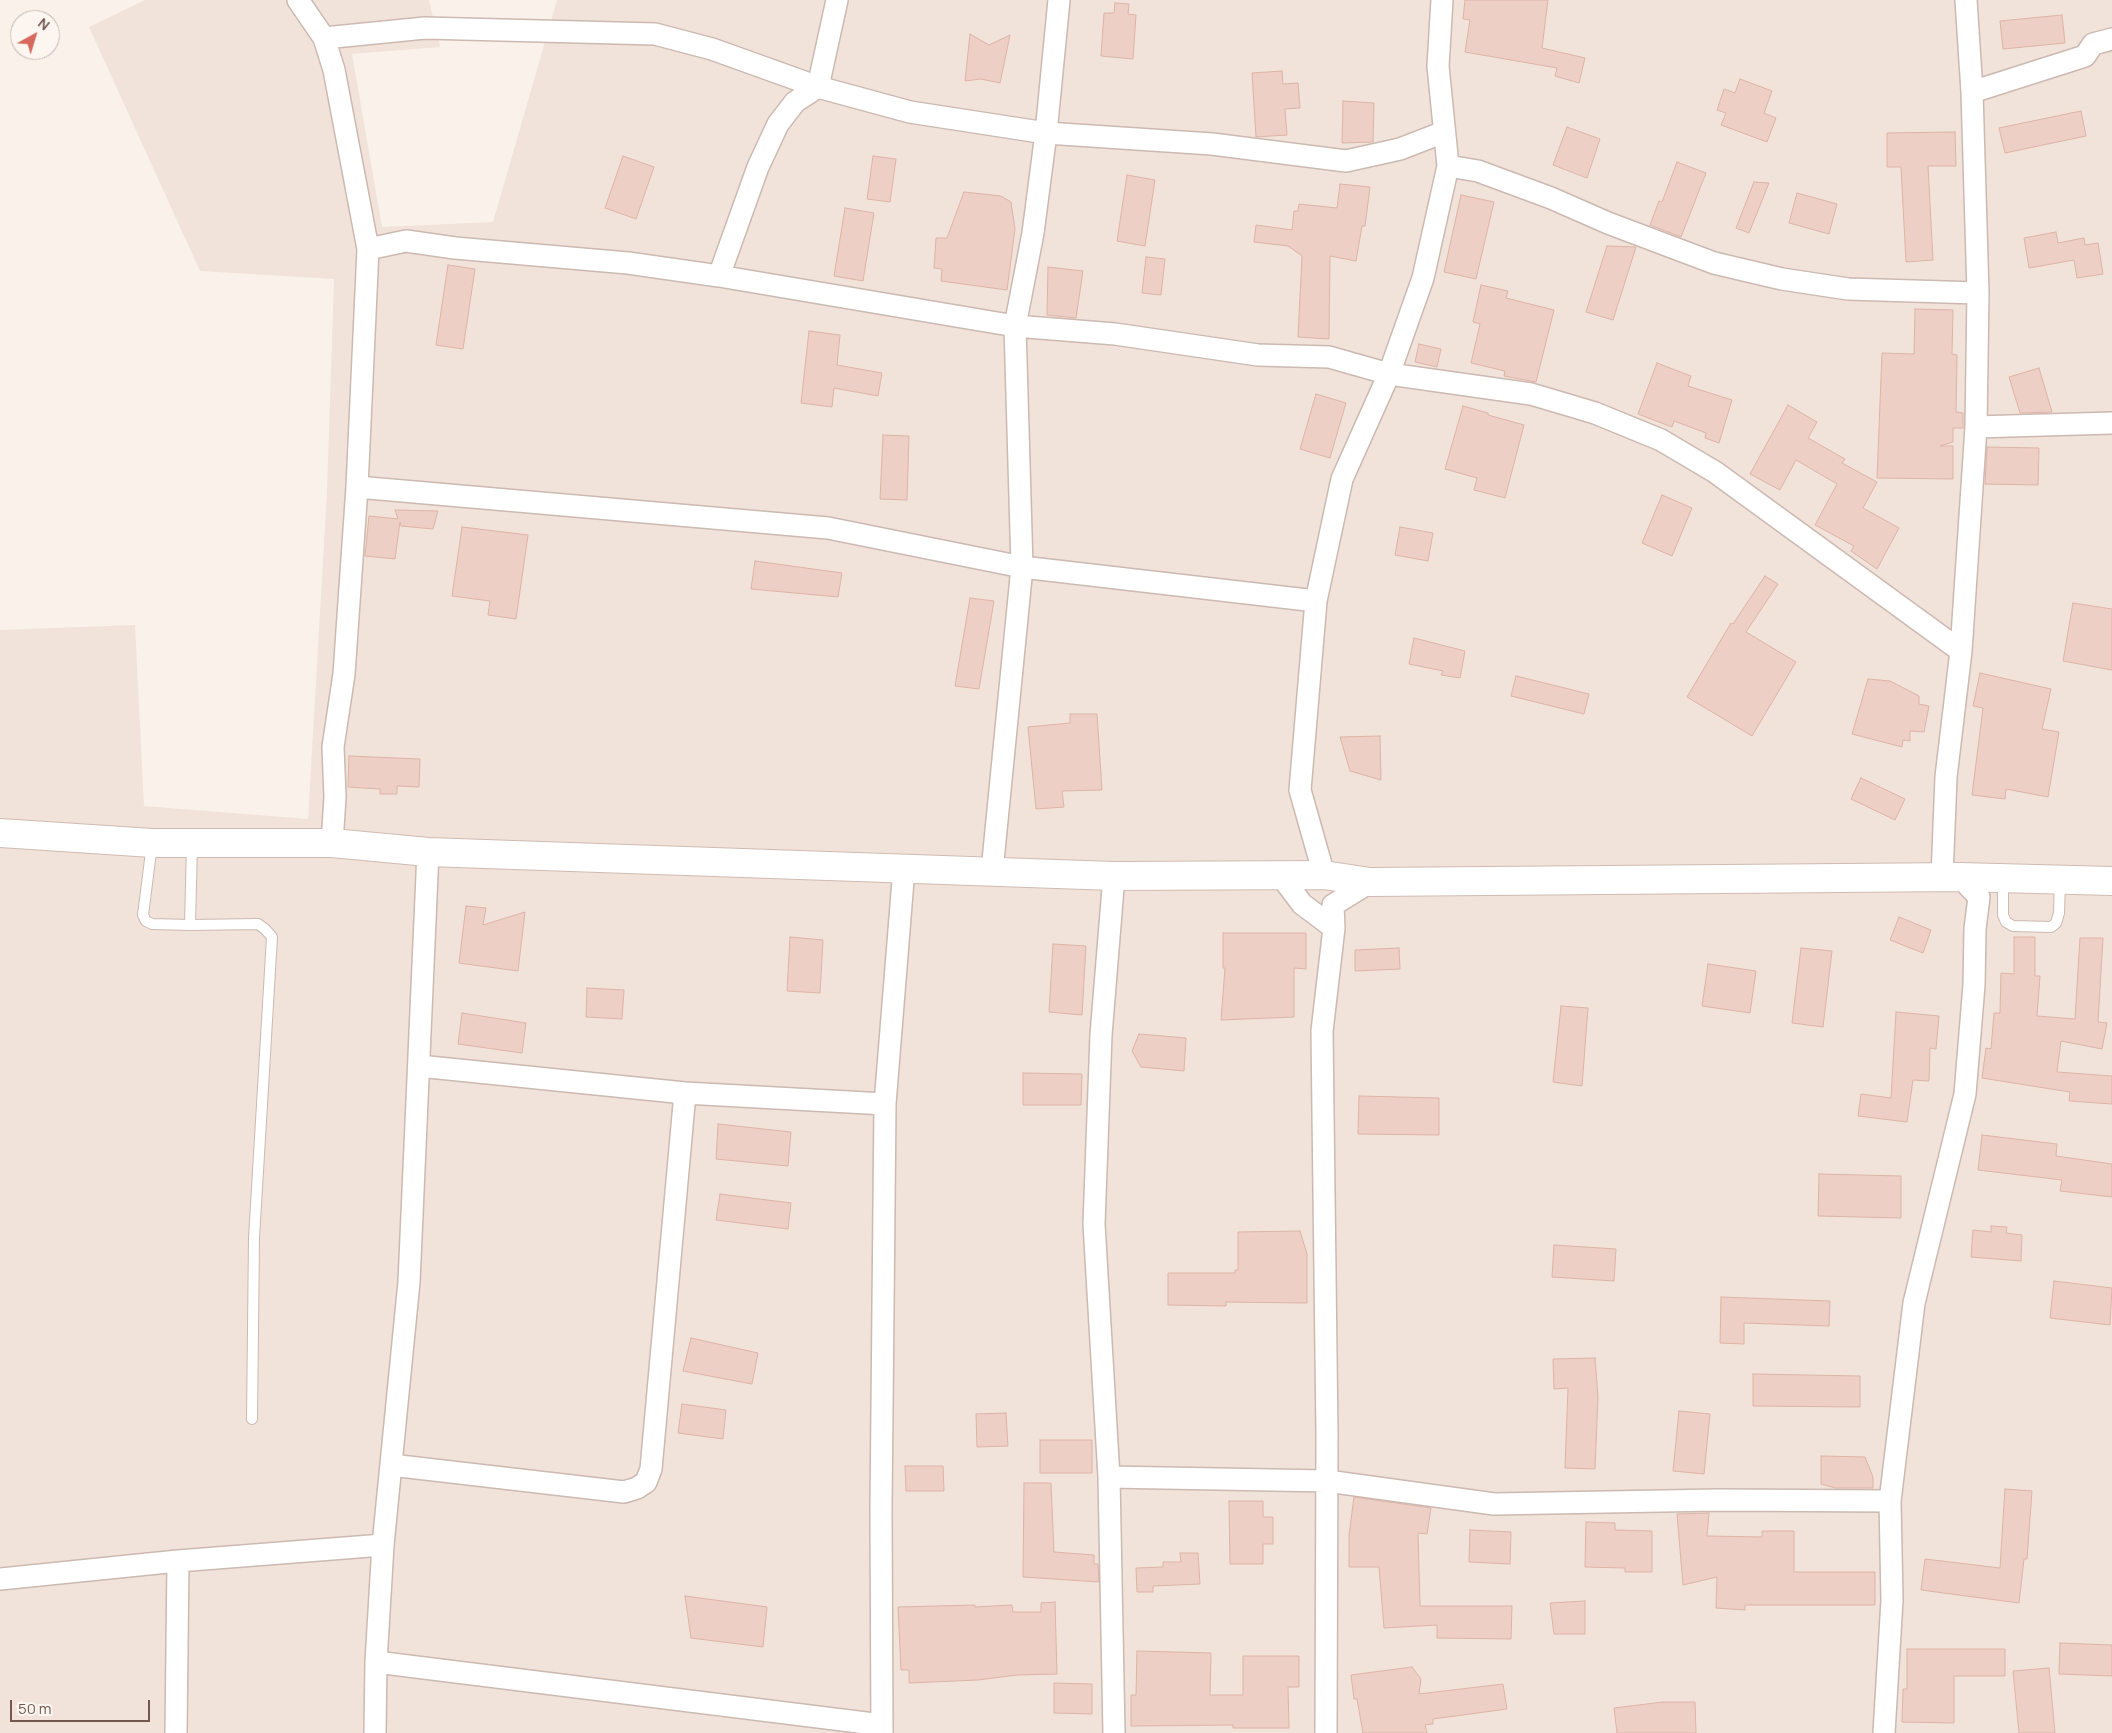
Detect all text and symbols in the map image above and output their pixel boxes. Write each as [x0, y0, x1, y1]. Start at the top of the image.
north arrow [10, 10, 60, 60]
text: N [34, 13, 54, 34]
scale bar [12, 1690, 152, 1722]
text: 50 m [18, 1698, 52, 1719]

